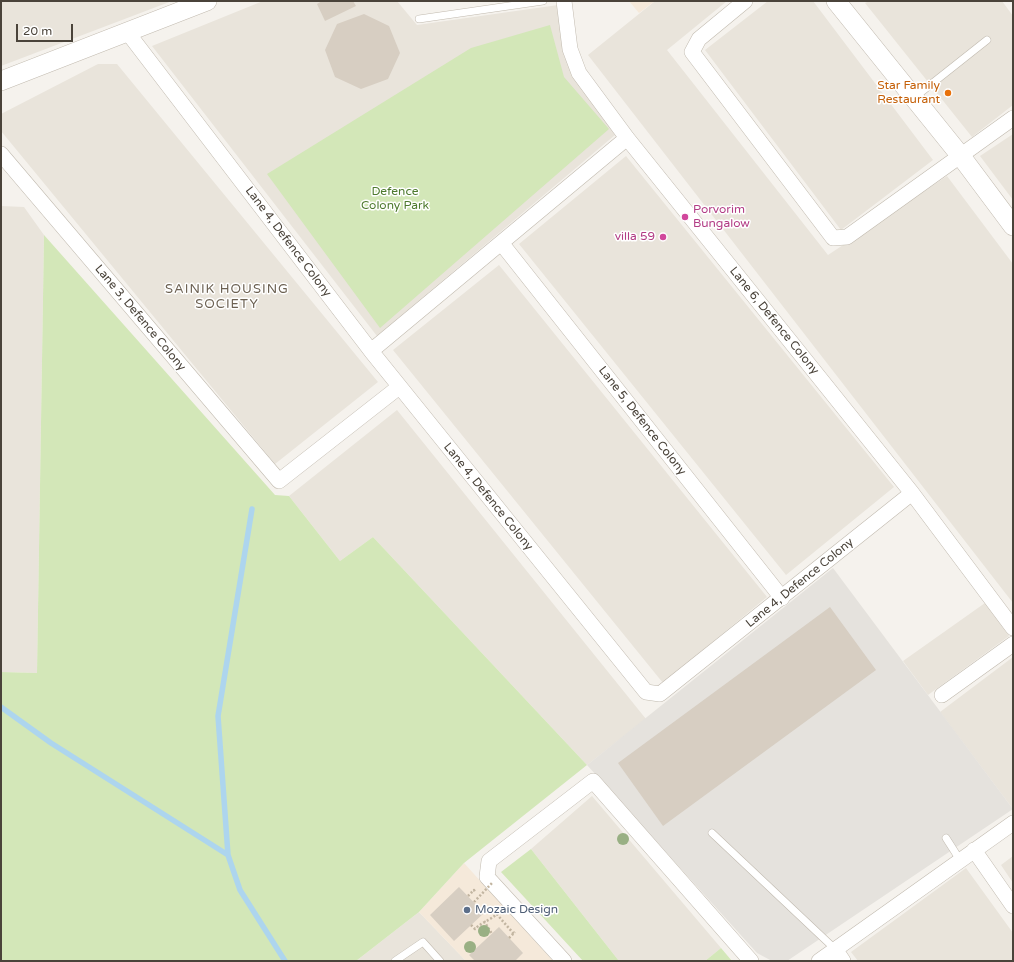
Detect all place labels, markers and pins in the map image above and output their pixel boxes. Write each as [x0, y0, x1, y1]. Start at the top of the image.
place label: Star Family Restaurant [877, 79, 940, 107]
marker: Star Family Restaurant [943, 88, 953, 98]
place label: Porvorim Bungalow [693, 203, 750, 231]
marker: Porvorim Bungalow [680, 212, 690, 222]
place label: villa 59 [615, 230, 655, 244]
marker: villa 59 [658, 232, 668, 242]
place label: Mozaic Design [475, 903, 558, 917]
marker: Mozaic Design [462, 905, 472, 915]

